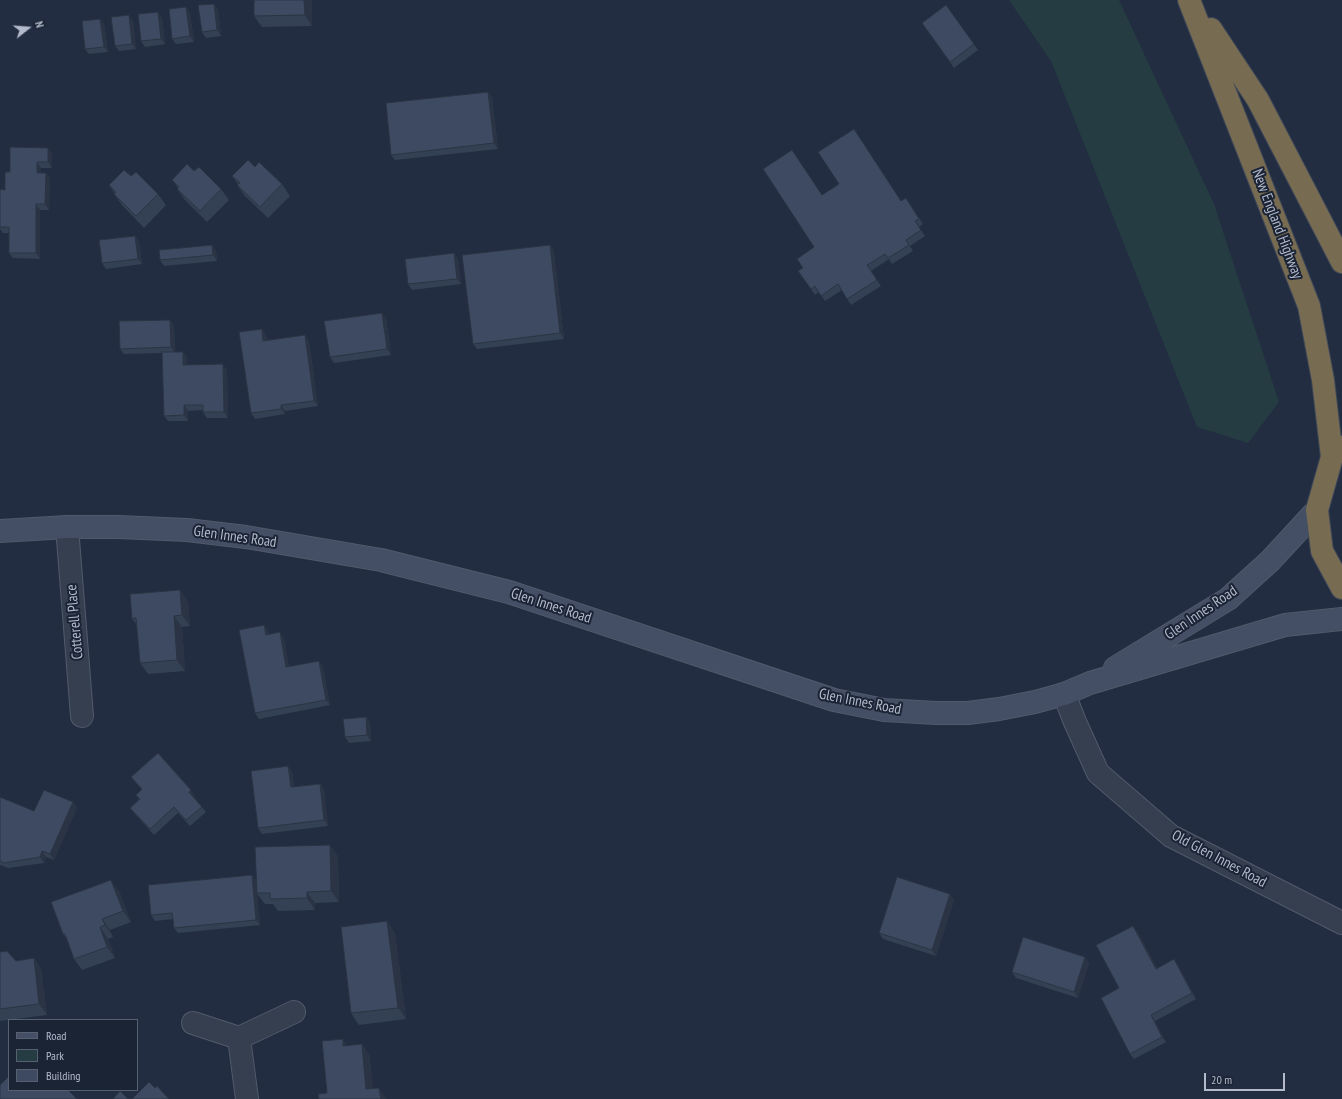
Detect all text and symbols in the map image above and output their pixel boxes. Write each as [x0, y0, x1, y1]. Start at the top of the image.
north arrow [8, 8, 48, 48]
text: N [32, 20, 47, 29]
street label: New England Highway [1248, 166, 1306, 282]
street label: Glen Innes Road [192, 522, 278, 552]
street label: Glen Innes Road [1161, 582, 1241, 644]
street label: Cotterell Place [63, 584, 87, 660]
street label: Glen Innes Road [508, 585, 594, 627]
street label: Glen Innes Road [817, 685, 903, 719]
street label: Old Glen Innes Road [1168, 826, 1270, 892]
legend [8, 1019, 138, 1091]
text: Road [46, 1028, 66, 1043]
text: Park [46, 1048, 64, 1063]
scale bar [1206, 1065, 1287, 1091]
text: Building [46, 1068, 81, 1083]
text: 20 m [1211, 1072, 1232, 1087]

